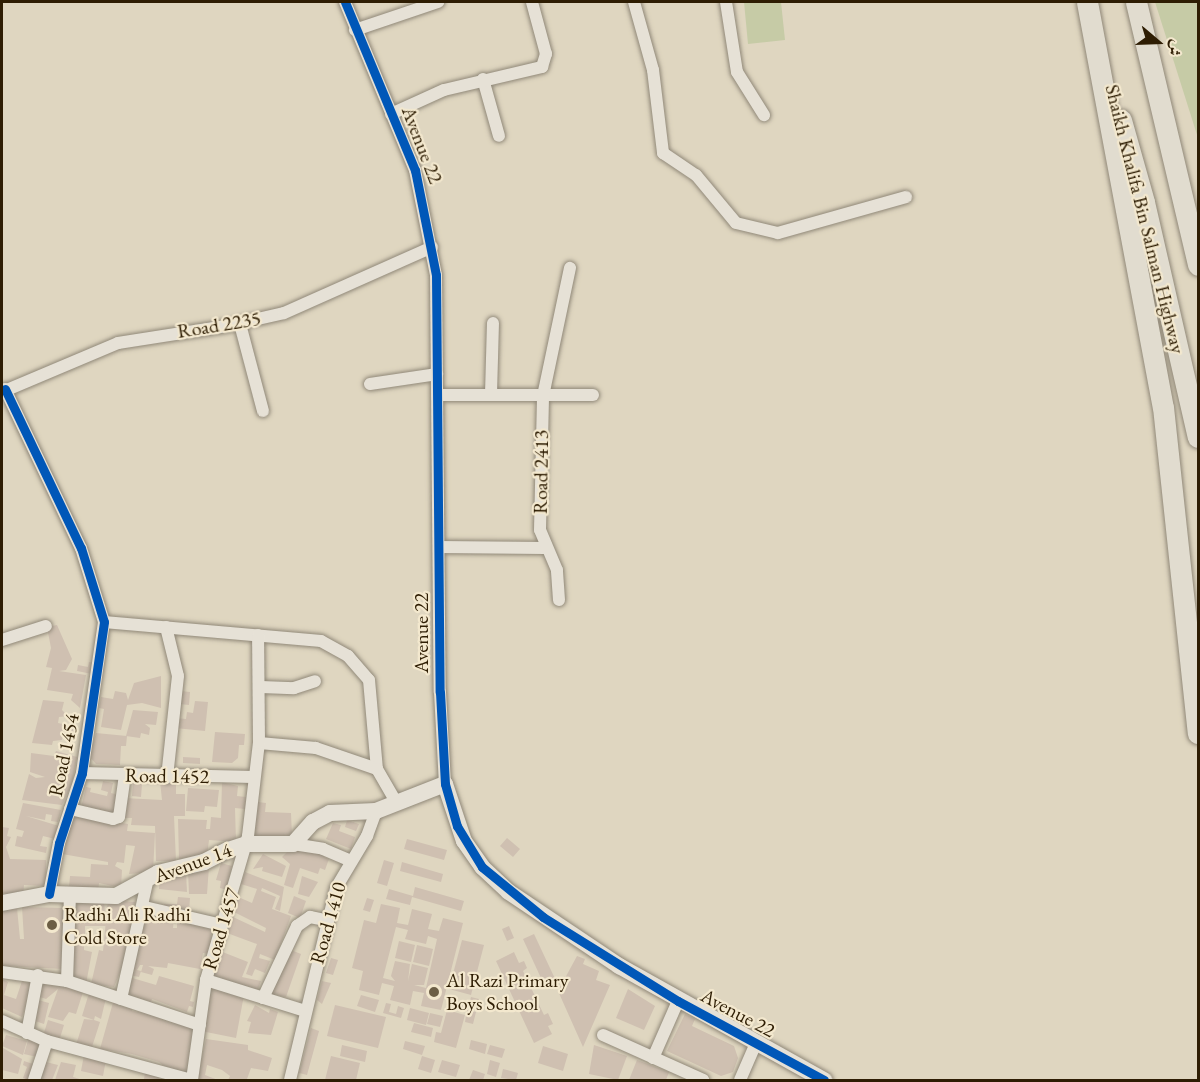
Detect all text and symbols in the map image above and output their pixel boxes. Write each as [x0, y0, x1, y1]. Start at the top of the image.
north arrow [1128, 12, 1188, 72]
text: ش [1163, 37, 1188, 59]
street label: Shaikh Khalifa Bin Salman Highway [1100, 82, 1190, 356]
street label: Avenue 22 [396, 103, 448, 187]
street label: Road 2235 [176, 307, 262, 343]
street label: Road 2413 [528, 430, 554, 514]
street label: Avenue 22 [409, 593, 433, 673]
street label: Road 1454 [44, 711, 84, 799]
street label: Road 1452 [125, 763, 209, 789]
street label: Avenue 14 [151, 838, 235, 888]
street label: Road 1410 [305, 879, 351, 967]
street label: Road 1457 [197, 885, 245, 973]
place label: Radhi Ali Radhi Cold Store [64, 902, 191, 949]
marker: Radhi Ali Radhi Cold Store [45, 918, 59, 932]
place label: Al Razi Primary Boys School [446, 969, 569, 1016]
street label: Avenue 22 [697, 983, 779, 1043]
marker: Al Razi Primary Boys School [427, 985, 441, 999]

